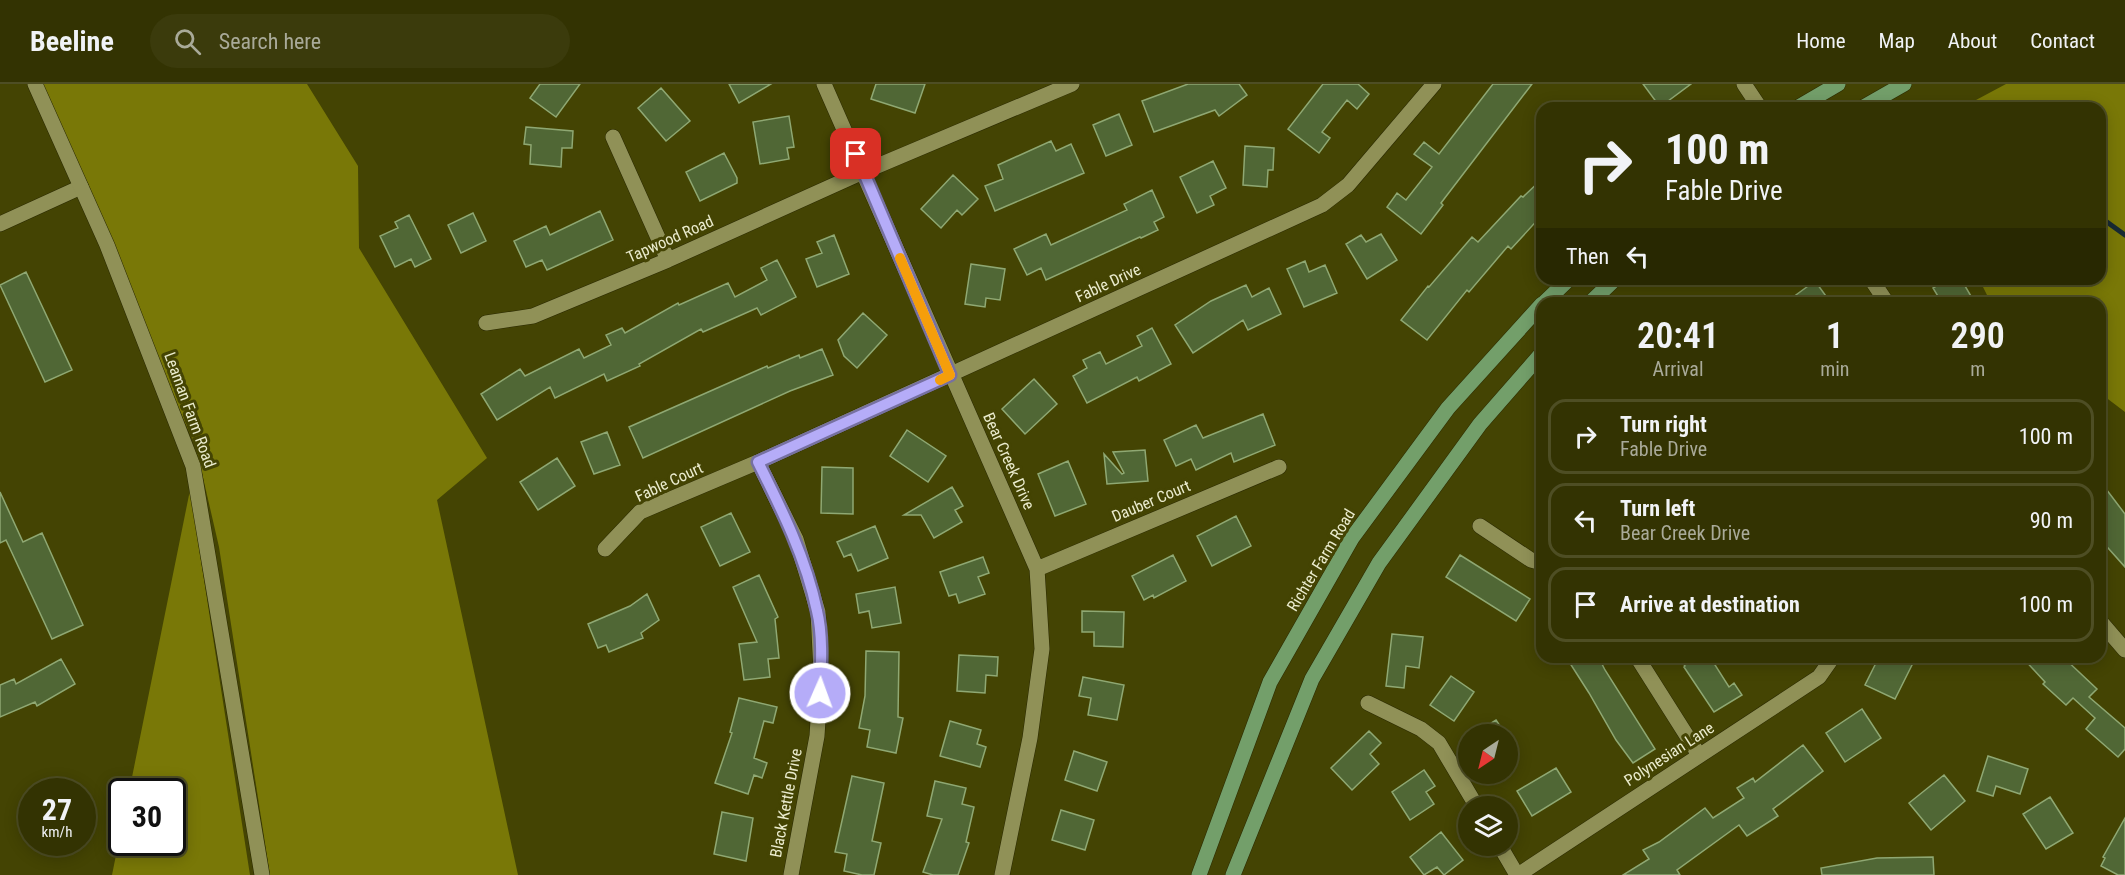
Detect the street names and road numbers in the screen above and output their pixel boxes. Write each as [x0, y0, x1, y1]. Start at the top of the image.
street label: Tapwood Road [624, 211, 716, 267]
street label: Fable Drive [1072, 260, 1144, 306]
street label: Leaman Farm Road [160, 350, 220, 470]
street label: Bear Creek Drive [979, 410, 1039, 512]
street label: Fable Court [632, 458, 706, 506]
street label: Dauber Court [1109, 476, 1193, 526]
street label: Richter Farm Road [1283, 505, 1359, 615]
street label: Polynesian Lane [1621, 718, 1717, 790]
street label: Black Kettle Drive [766, 747, 806, 859]

